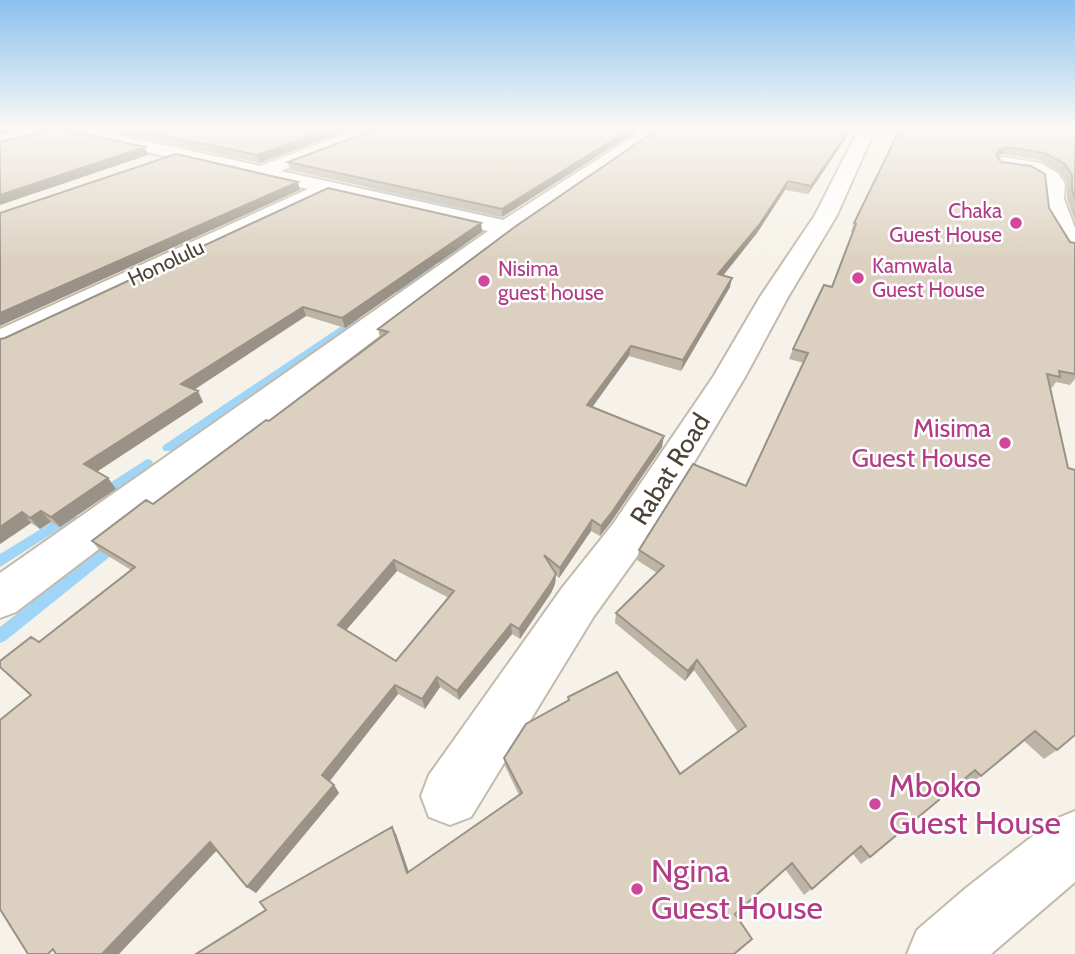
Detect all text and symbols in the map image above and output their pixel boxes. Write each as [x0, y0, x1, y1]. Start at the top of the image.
place label: Chaka Guest House [889, 198, 1002, 247]
marker: Chaka Guest House [1008, 215, 1024, 231]
street label: Honolulu [124, 234, 208, 291]
place label: Kamwala Guest House [872, 253, 985, 302]
place label: Nisima guest house [498, 256, 604, 305]
marker: Kamwala Guest House [850, 270, 866, 286]
marker: Nisima guest house [476, 273, 492, 289]
street label: Rabat Road [623, 407, 717, 531]
place label: Misima Guest House [851, 412, 992, 474]
marker: Misima Guest House [997, 435, 1013, 451]
place label: Mboko Guest House [889, 766, 1061, 842]
marker: Mboko Guest House [867, 796, 883, 812]
place label: Ngina Guest House [651, 851, 823, 927]
marker: Ngina Guest House [629, 881, 645, 897]

